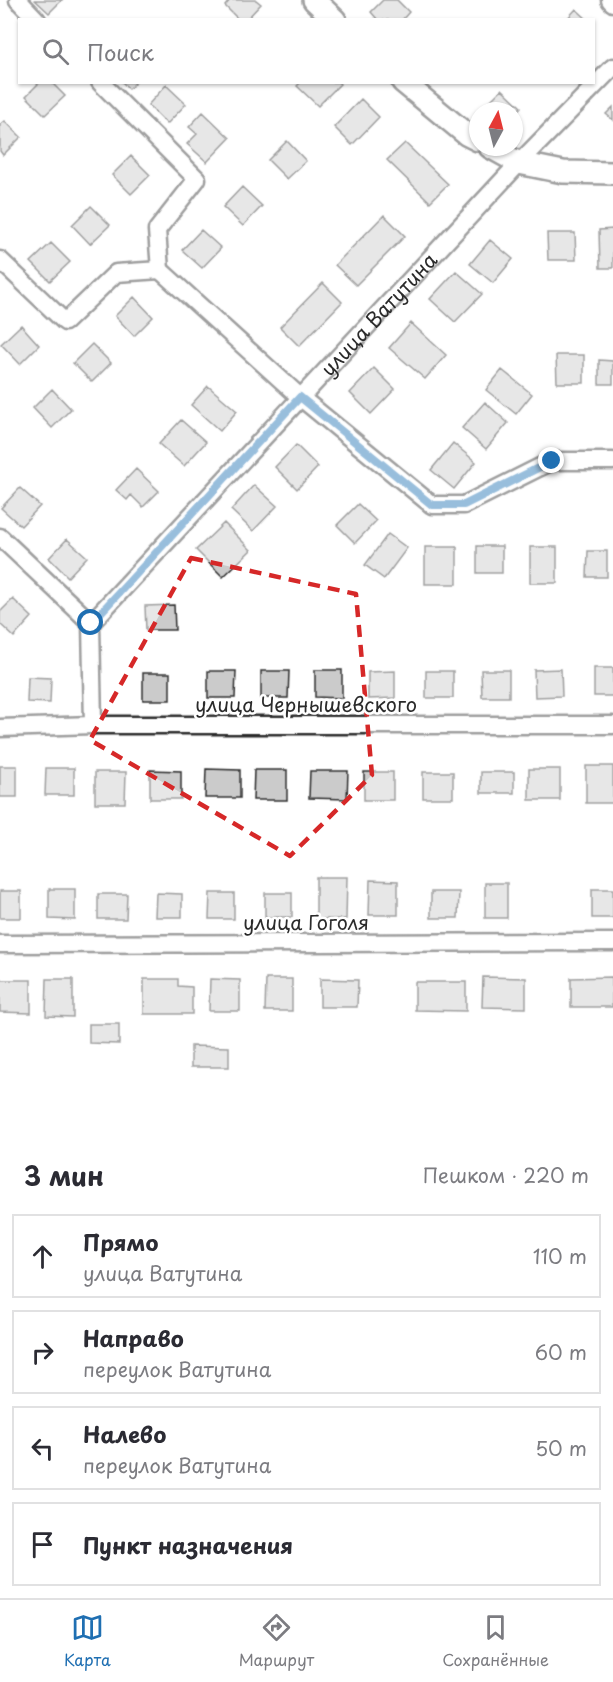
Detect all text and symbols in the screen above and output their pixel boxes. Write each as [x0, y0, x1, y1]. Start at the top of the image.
search box [18, 18, 595, 84]
icon: search [39, 35, 72, 68]
text: Поиск [87, 35, 154, 68]
north arrow [469, 102, 523, 156]
street label: улица Ватутина [313, 245, 444, 383]
route end [538, 447, 564, 473]
route start [77, 609, 103, 635]
street label: улица Чернышевского [195, 689, 417, 719]
street label: улица Гоголя [243, 907, 369, 937]
text: 3 мин [24, 1156, 104, 1195]
text: Пешком · 220 m [423, 1160, 589, 1190]
text: Прямо [83, 1225, 158, 1258]
icon: ahead [26, 1240, 59, 1273]
text: 110 m [533, 1241, 587, 1271]
text: улица Ватутина [83, 1258, 242, 1288]
text: Направо [83, 1321, 184, 1354]
icon: right [26, 1336, 59, 1369]
text: 60 m [535, 1337, 587, 1367]
text: переулок Ватутина [83, 1354, 271, 1384]
text: Налево [83, 1417, 166, 1450]
icon: left [26, 1432, 59, 1465]
text: 50 m [535, 1433, 587, 1463]
text: переулок Ватутина [83, 1450, 271, 1480]
icon: arrive [26, 1528, 59, 1561]
text: Пункт назначения [83, 1528, 293, 1561]
tab: Карта [64, 1611, 111, 1671]
tab: Маршрут [239, 1611, 314, 1671]
tab: Сохранённые [442, 1611, 549, 1671]

